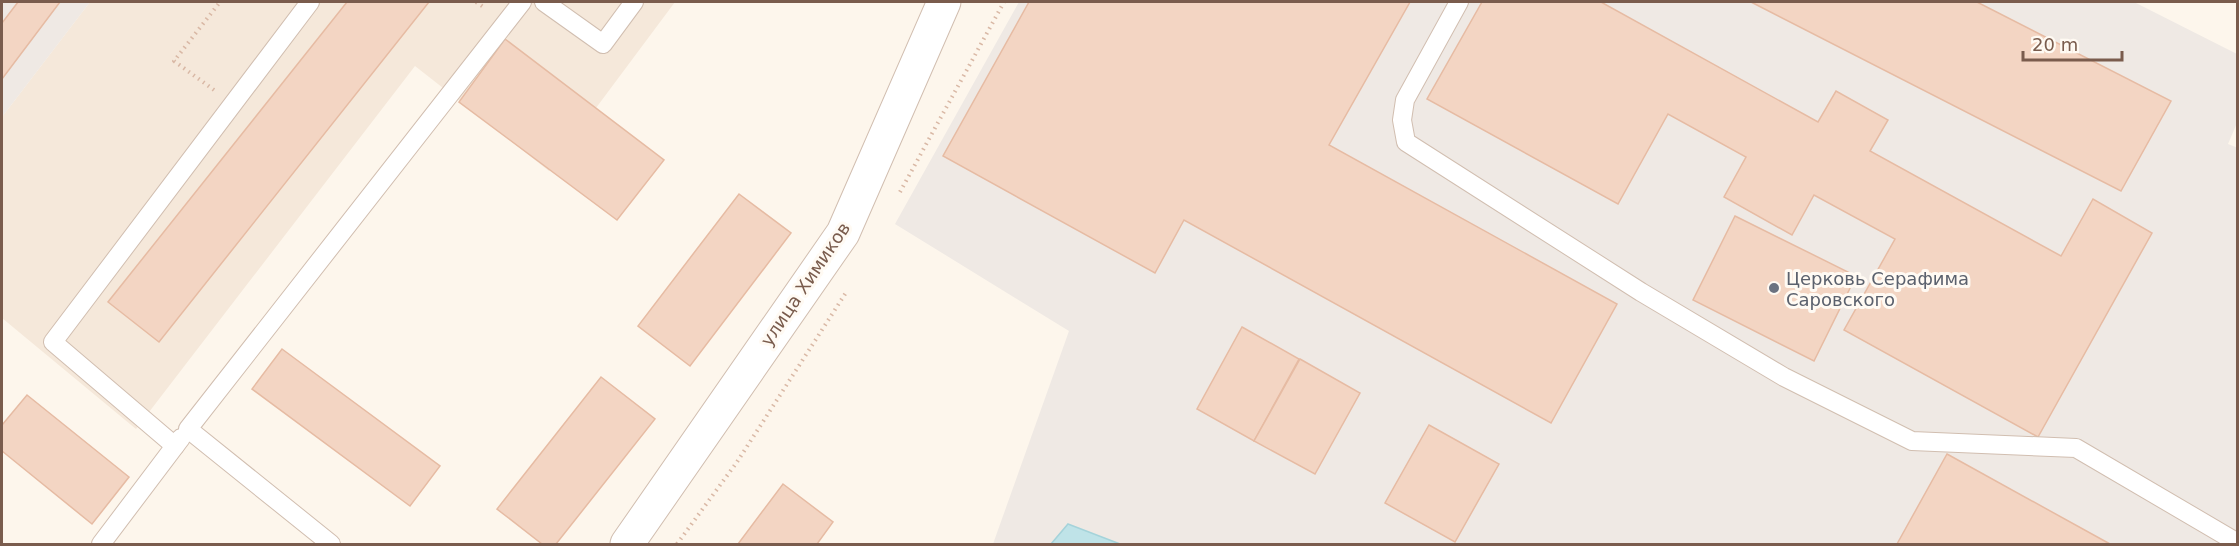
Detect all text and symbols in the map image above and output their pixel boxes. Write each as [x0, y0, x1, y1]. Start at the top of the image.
scale bar [2023, 24, 2122, 62]
text: 20 m [2032, 34, 2078, 55]
street label: улица Химиков [756, 218, 854, 350]
place label: Церковь Серафима Саровского [1786, 268, 1969, 310]
marker: Церковь Серафима Саровского [1767, 281, 1781, 295]

